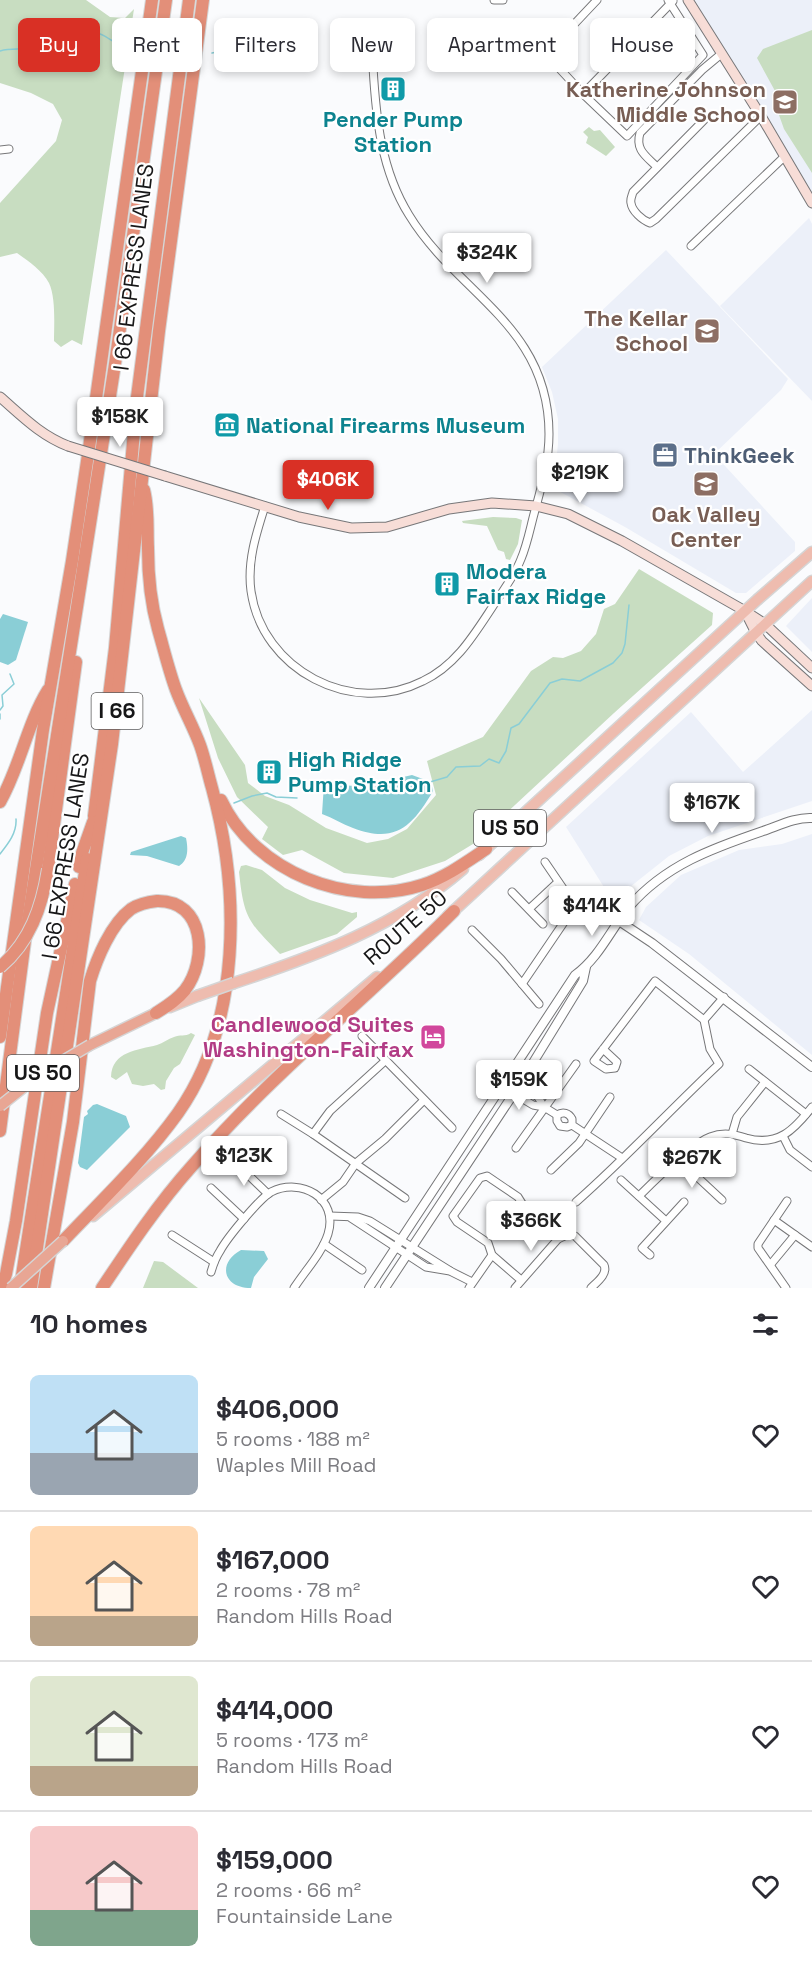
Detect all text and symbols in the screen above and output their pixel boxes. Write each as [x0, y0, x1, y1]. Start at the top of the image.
chip: Buy [18, 18, 100, 72]
chip: Rent [112, 18, 202, 72]
chip: Filters [214, 18, 318, 72]
chip: New [330, 18, 415, 72]
chip: Apartment [427, 18, 578, 72]
chip: House [590, 18, 695, 72]
building icon: Pender Pump Station [378, 74, 408, 104]
place label: Katherine Johnson Middle School [566, 75, 766, 128]
school or university icon: Katherine Johnson Middle School [770, 87, 800, 117]
place label: Pender Pump Station [323, 105, 463, 158]
street label: I 66 EXPRESS LANES [106, 162, 160, 372]
pin: $324K [445, 233, 529, 284]
text: $324K [456, 239, 518, 265]
place label: The Kellar School [584, 304, 688, 357]
school or university icon: The Kellar School [692, 316, 722, 346]
pin: $158K [78, 397, 162, 448]
text: $158K [91, 403, 149, 429]
museum icon: National Firearms Museum [212, 410, 242, 440]
place label: National Firearms Museum [246, 411, 525, 439]
office icon: ThinkGeek [650, 440, 680, 470]
place label: ThinkGeek [684, 441, 795, 469]
pin: $219K [538, 453, 622, 504]
text: $219K [551, 459, 609, 485]
pin: $406K [286, 460, 370, 511]
text: $406K [297, 466, 359, 492]
school or university icon: Oak Valley Center [691, 469, 721, 499]
place label: Oak Valley Center [652, 500, 760, 553]
place label: Modera Fairfax Ridge [466, 557, 606, 610]
building icon: Modera Fairfax Ridge [432, 569, 462, 599]
road number: I 66 [92, 693, 142, 729]
place label: High Ridge Pump Station [288, 745, 431, 798]
street label: I 66 EXPRESS LANES [35, 751, 95, 961]
building icon: High Ridge Pump Station [254, 757, 284, 787]
pin: $167K [670, 783, 754, 834]
text: $167K [684, 789, 740, 815]
road number: US 50 [474, 810, 546, 846]
street label: ROUTE 50 [358, 883, 452, 971]
pin: $414K [550, 886, 634, 937]
text: $414K [563, 892, 621, 918]
place label: Candlewood Suites Washington-Fairfax [203, 1010, 414, 1063]
hotel icon: Candlewood Suites Washington-Fairfax [418, 1022, 448, 1052]
road number: US 50 [7, 1055, 79, 1091]
pin: $159K [477, 1060, 561, 1111]
text: $159K [490, 1066, 548, 1092]
pin: $123K [202, 1136, 286, 1187]
pin: $267K [650, 1138, 734, 1189]
text: $123K [215, 1142, 273, 1168]
text: $267K [662, 1144, 722, 1170]
pin: $366K [489, 1201, 573, 1252]
text: $366K [500, 1207, 562, 1233]
text: 10 homes [30, 1307, 148, 1341]
icon: filters [749, 1308, 782, 1341]
text: $406,000 [216, 1392, 339, 1426]
icon: home [78, 1399, 150, 1471]
icon: heart [749, 1419, 782, 1452]
text: 5 rooms · 188 m² [216, 1426, 370, 1452]
text: Waples Mill Road [216, 1452, 376, 1478]
text: $167,000 [216, 1543, 330, 1577]
icon: home [78, 1550, 150, 1622]
icon: heart [749, 1570, 782, 1603]
text: 2 rooms · 78 m² [216, 1577, 360, 1603]
text: Random Hills Road [216, 1603, 393, 1629]
text: $414,000 [216, 1693, 333, 1727]
icon: home [78, 1700, 150, 1772]
icon: heart [749, 1720, 782, 1753]
text: 5 rooms · 173 m² [216, 1727, 368, 1753]
text: Random Hills Road [216, 1753, 393, 1779]
text: $159,000 [216, 1843, 333, 1877]
icon: home [78, 1850, 150, 1922]
icon: heart [749, 1870, 782, 1903]
text: 2 rooms · 66 m² [216, 1877, 361, 1903]
text: Fountainside Lane [216, 1903, 393, 1929]

